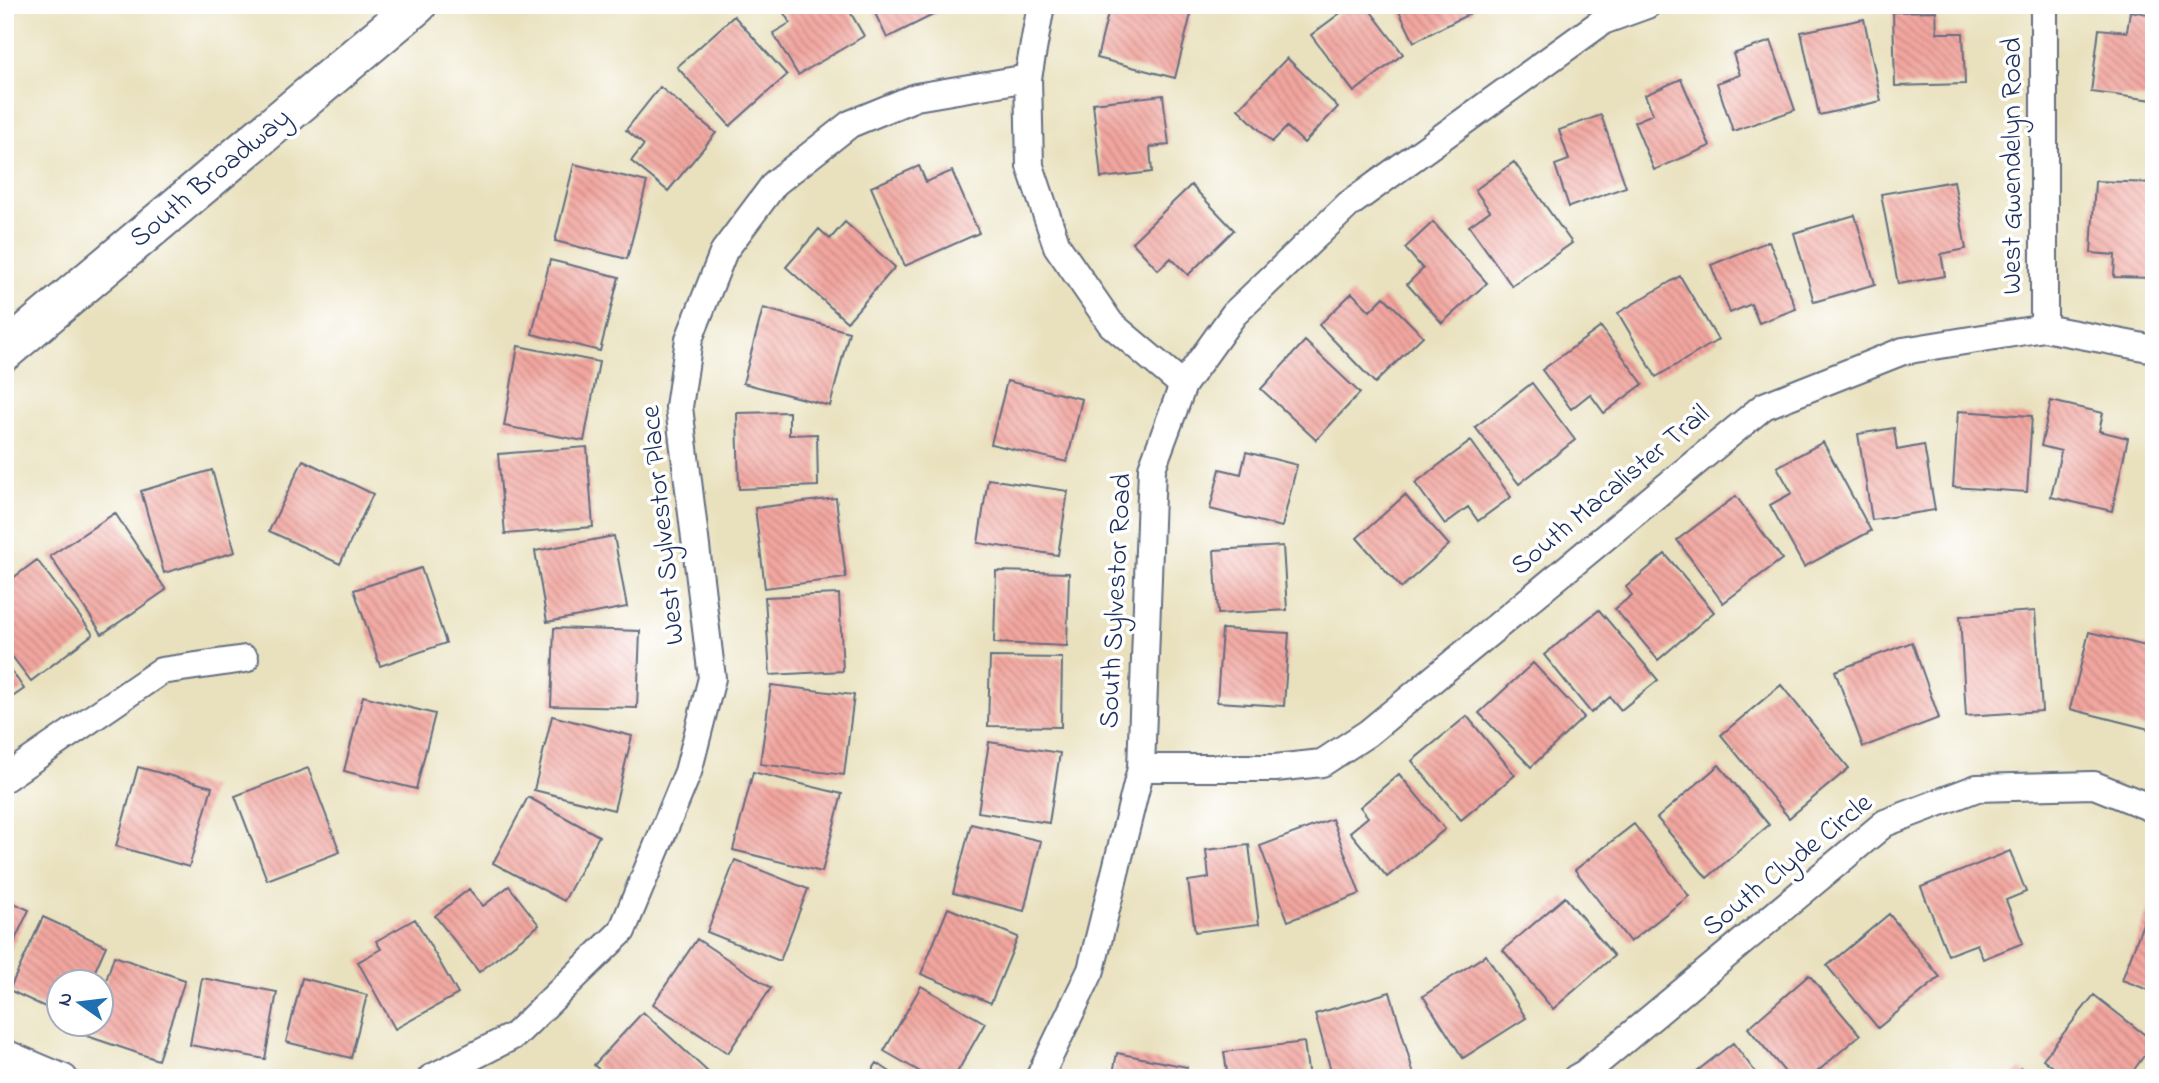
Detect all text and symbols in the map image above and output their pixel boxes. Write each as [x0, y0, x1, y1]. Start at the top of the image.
street label: West Gwendelyn Road [1993, 37, 2034, 295]
street label: South Broadway [121, 99, 301, 259]
street label: South Macalister Trail [1502, 395, 1720, 587]
street label: West Sylvestor Place [631, 403, 697, 647]
street label: South Sylvestor Road [1090, 472, 1144, 730]
street label: South Clyde Circle [1694, 784, 1882, 948]
north arrow [46, 968, 116, 1038]
text: N [51, 990, 81, 1009]

